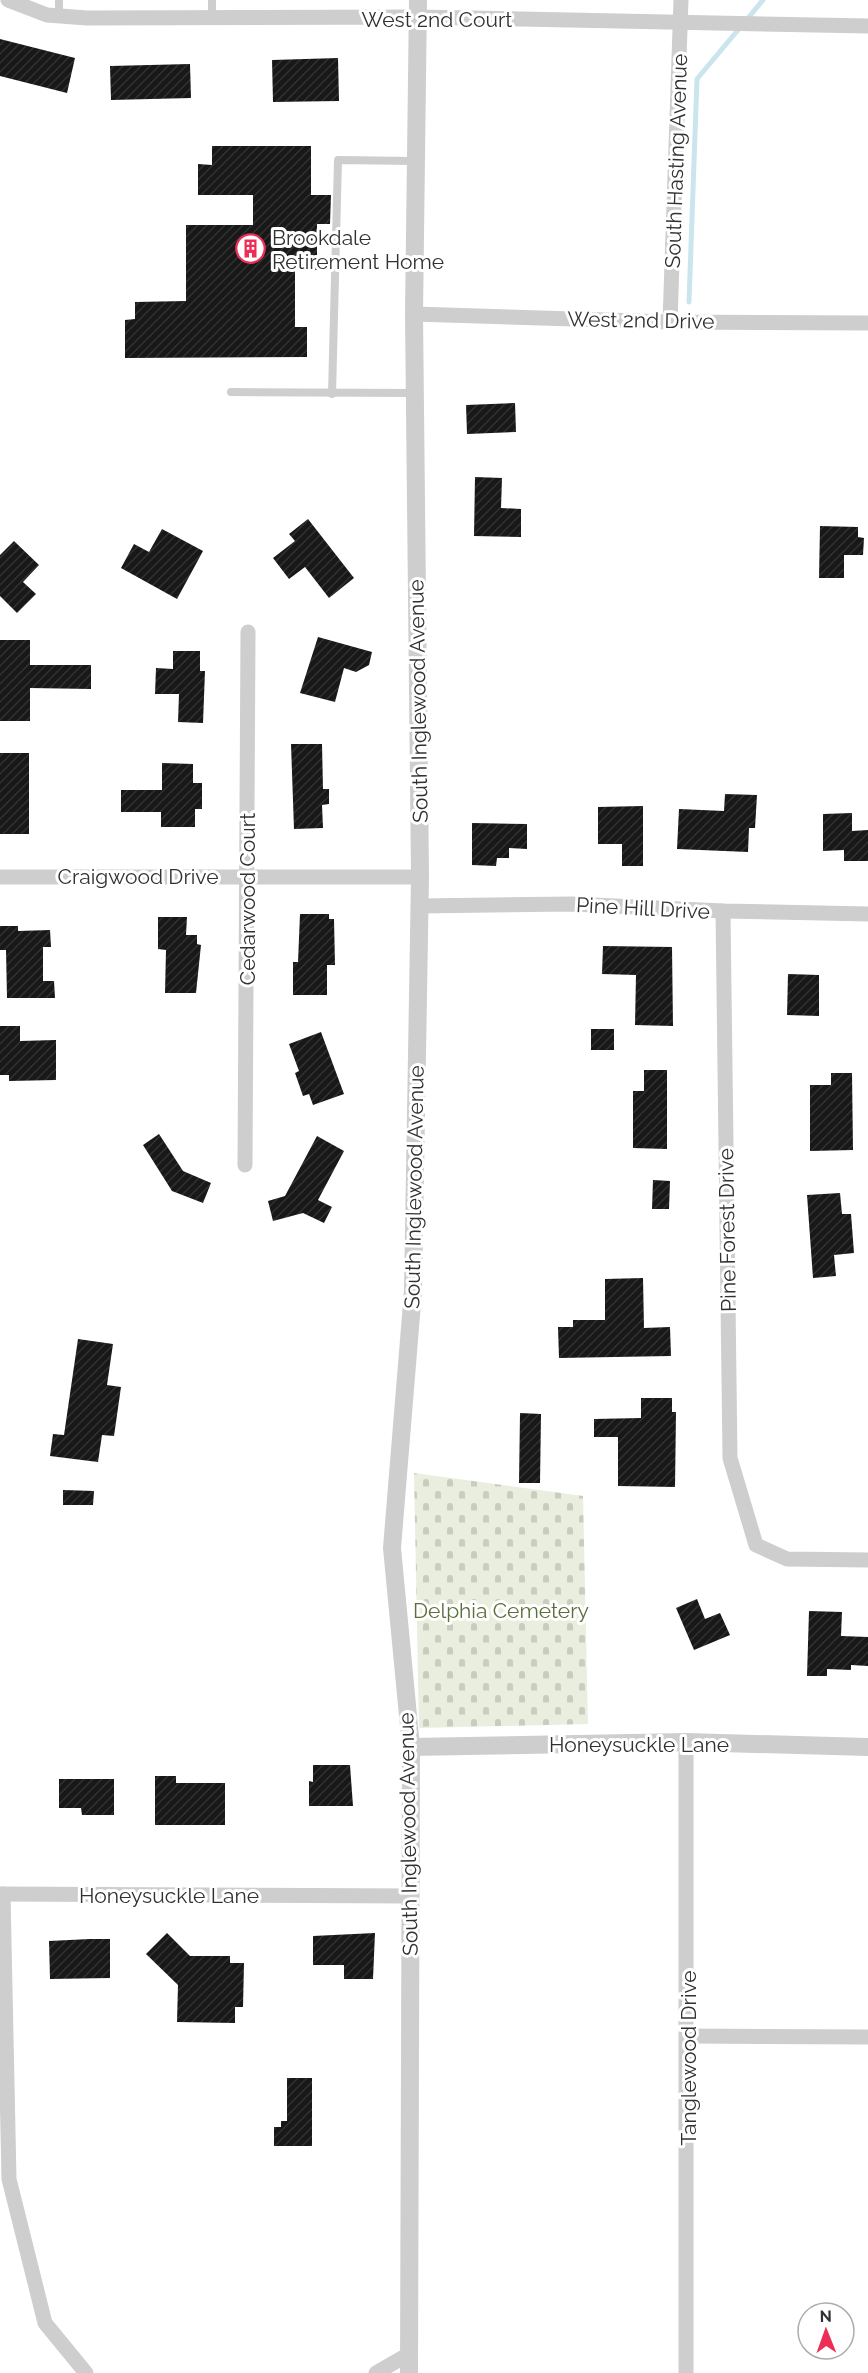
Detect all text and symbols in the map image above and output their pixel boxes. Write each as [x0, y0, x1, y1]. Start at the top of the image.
street label: West 2nd Court [362, 7, 512, 32]
street label: South Hasting Avenue [660, 53, 692, 269]
place label: Brookdale Retirement Home [272, 225, 444, 274]
building icon: Brookdale Retirement Home [235, 233, 267, 265]
street label: West 2nd Drive [567, 306, 715, 334]
street label: South Inglewood Avenue [403, 579, 433, 823]
street label: Cedarwood Court [235, 813, 260, 985]
street label: Craigwood Drive [58, 864, 218, 889]
street label: Pine Hill Drive [575, 892, 711, 924]
street label: South Inglewood Avenue [399, 1065, 429, 1309]
street label: Pine Forest Drive [713, 1148, 741, 1312]
park label: Delphia Cemetery [413, 1598, 589, 1623]
street label: South Inglewood Avenue [393, 1712, 423, 1956]
street label: Honeysuckle Lane [549, 1732, 729, 1757]
street label: Honeysuckle Lane [79, 1883, 259, 1908]
street label: Tanglewood Drive [676, 1970, 701, 2146]
north arrow [796, 2301, 856, 2361]
text: N [819, 2307, 832, 2326]

